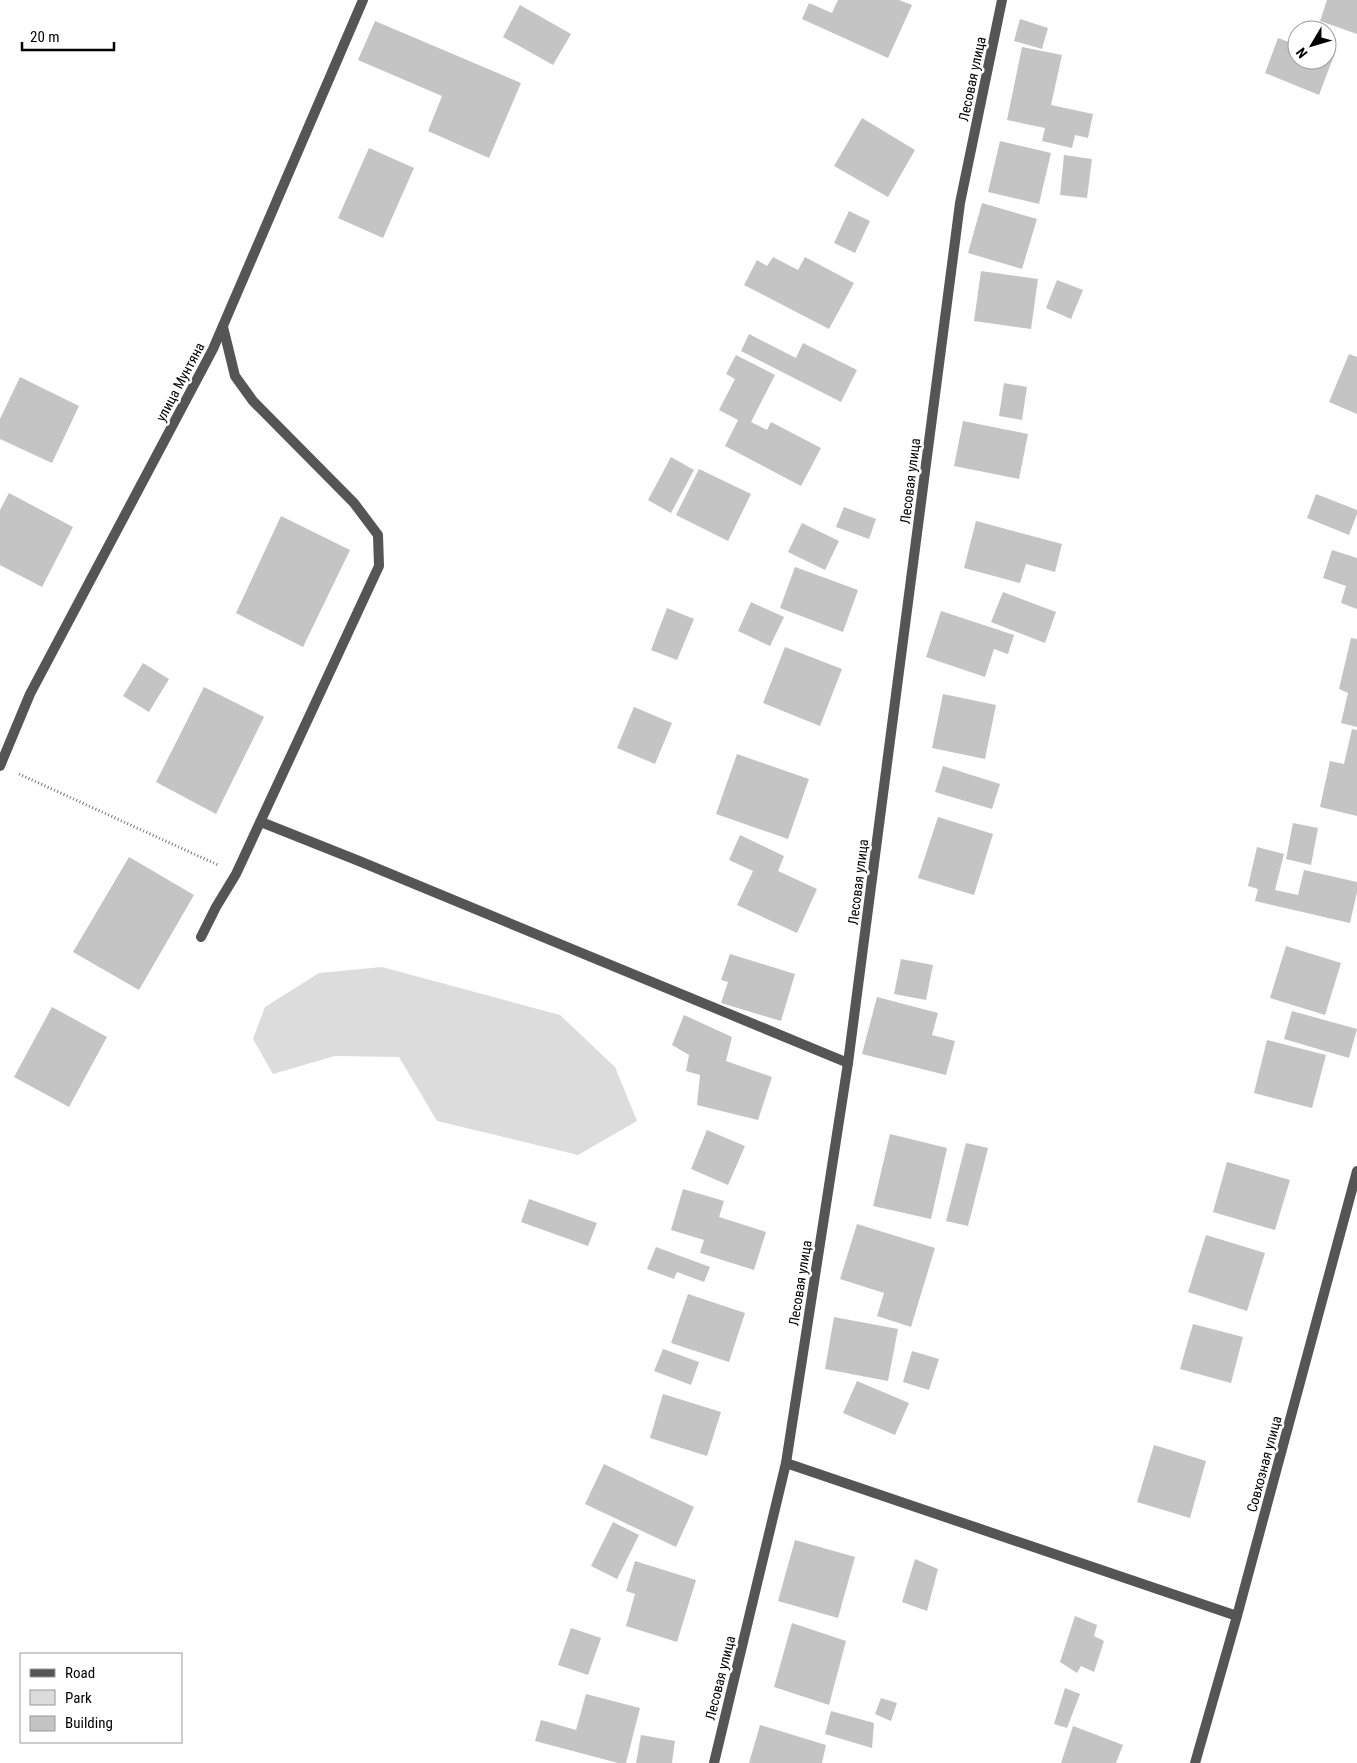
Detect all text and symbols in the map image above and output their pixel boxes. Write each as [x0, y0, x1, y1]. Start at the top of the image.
scale bar [22, 20, 115, 52]
north arrow [1287, 20, 1337, 70]
text: 20 m [30, 28, 60, 46]
street label: Лесовая улица [955, 35, 989, 123]
text: N [1293, 45, 1311, 61]
street label: улица Мунтяна [152, 340, 208, 424]
street label: Лесовая улица [897, 437, 923, 525]
street label: Лесовая улица [845, 838, 871, 926]
street label: Лесовая улица [785, 1239, 815, 1327]
street label: Совхозная улица [1243, 1414, 1285, 1514]
street label: Лесовая улица [702, 1634, 738, 1722]
legend [20, 1653, 182, 1743]
text: Road [65, 1664, 95, 1682]
text: Park [65, 1689, 92, 1707]
text: Building [65, 1714, 113, 1732]

